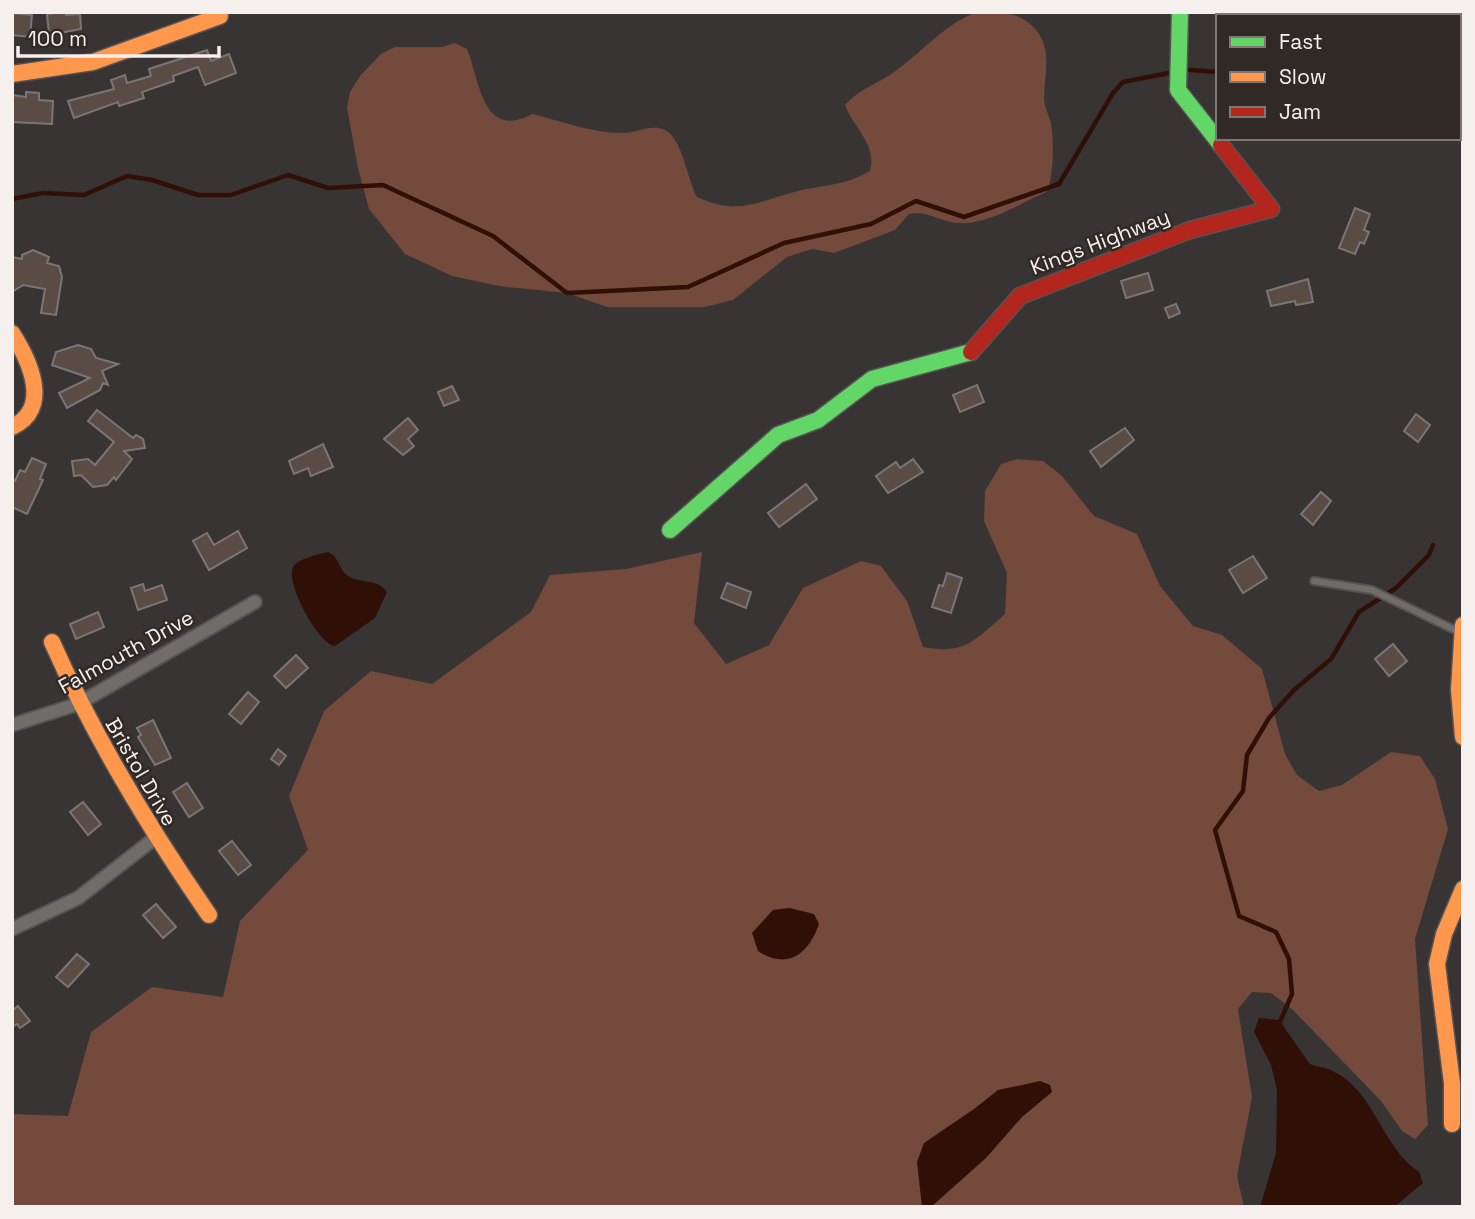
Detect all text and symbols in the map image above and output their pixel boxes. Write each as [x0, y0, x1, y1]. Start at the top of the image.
scale bar [18, 14, 219, 58]
legend [1216, 14, 1461, 140]
text: 100 m [28, 25, 87, 52]
text: Fast [1279, 28, 1323, 55]
text: Slow [1279, 63, 1327, 90]
text: Jam [1279, 98, 1321, 125]
street label: Kings Highway [1026, 203, 1173, 281]
street label: Falmouth Drive [53, 603, 198, 700]
street label: Bristol Drive [100, 713, 183, 831]

